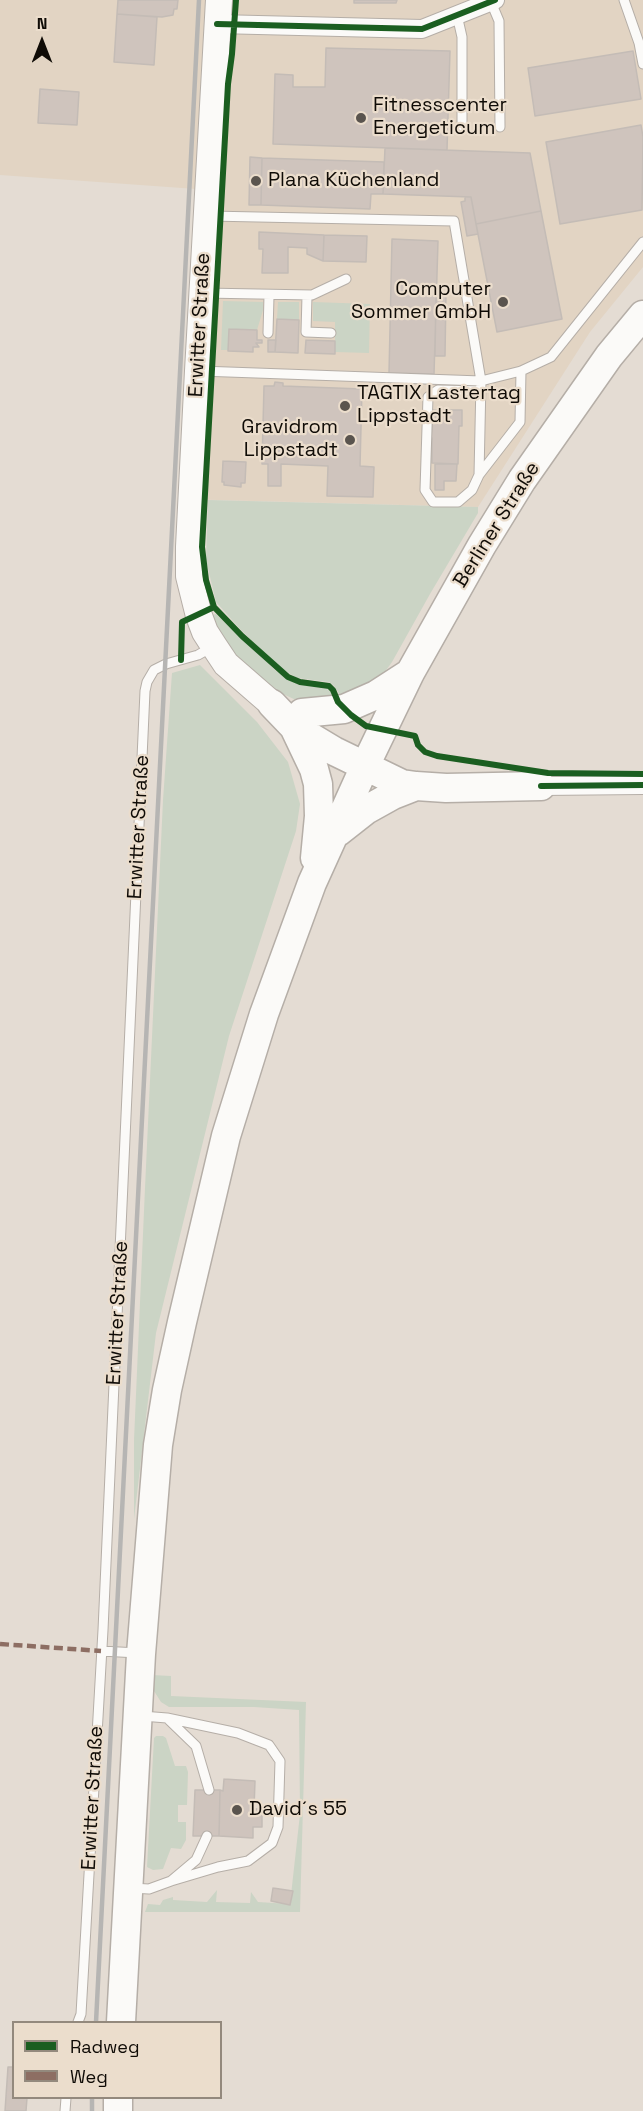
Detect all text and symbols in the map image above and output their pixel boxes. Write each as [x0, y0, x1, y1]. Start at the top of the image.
north arrow [12, 12, 72, 72]
text: N [37, 13, 47, 34]
place label: Fitnesscenter Energeticum [373, 94, 507, 141]
marker: Fitnesscenter Energeticum [354, 111, 368, 125]
place label: Plana Küchenland [268, 169, 439, 193]
marker: Plana Küchenland [249, 174, 263, 188]
street label: Erwitter Straße [184, 252, 216, 398]
place label: Computer Sommer GmbH [351, 278, 491, 325]
marker: Computer Sommer GmbH [496, 295, 510, 309]
place label: TAGTIX Lastertag Lippstadt [357, 382, 521, 429]
marker: TAGTIX Lastertag Lippstadt [338, 399, 352, 413]
place label: Gravidrom Lippstadt [241, 416, 338, 463]
marker: Gravidrom Lippstadt [343, 433, 357, 447]
street label: Berliner Straße [449, 458, 545, 592]
street label: Erwitter Straße [123, 754, 155, 900]
street label: Erwitter Straße [102, 1240, 134, 1386]
street label: Erwitter Straße [77, 1725, 109, 1871]
place label: David´s 55 [249, 1798, 347, 1822]
marker: David´s 55 [230, 1803, 244, 1817]
legend [12, 2021, 222, 2099]
text: Radweg [70, 2035, 140, 2058]
text: Weg [70, 2065, 108, 2088]

